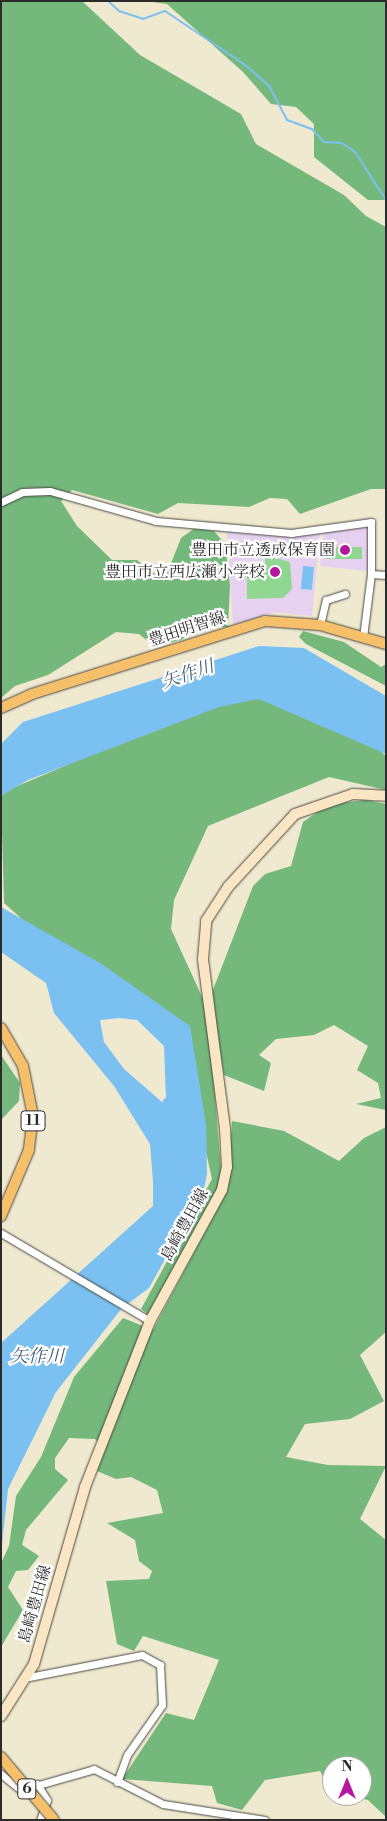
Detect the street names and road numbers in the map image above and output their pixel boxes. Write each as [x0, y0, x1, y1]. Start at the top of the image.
street label: 豊田明智線 [146, 608, 228, 650]
road number: 11 [20, 1108, 46, 1134]
street label: 島崎豊田線 [157, 1185, 213, 1265]
street label: 島崎豊田線 [15, 1563, 55, 1645]
road number: 6 [17, 1776, 37, 1802]

